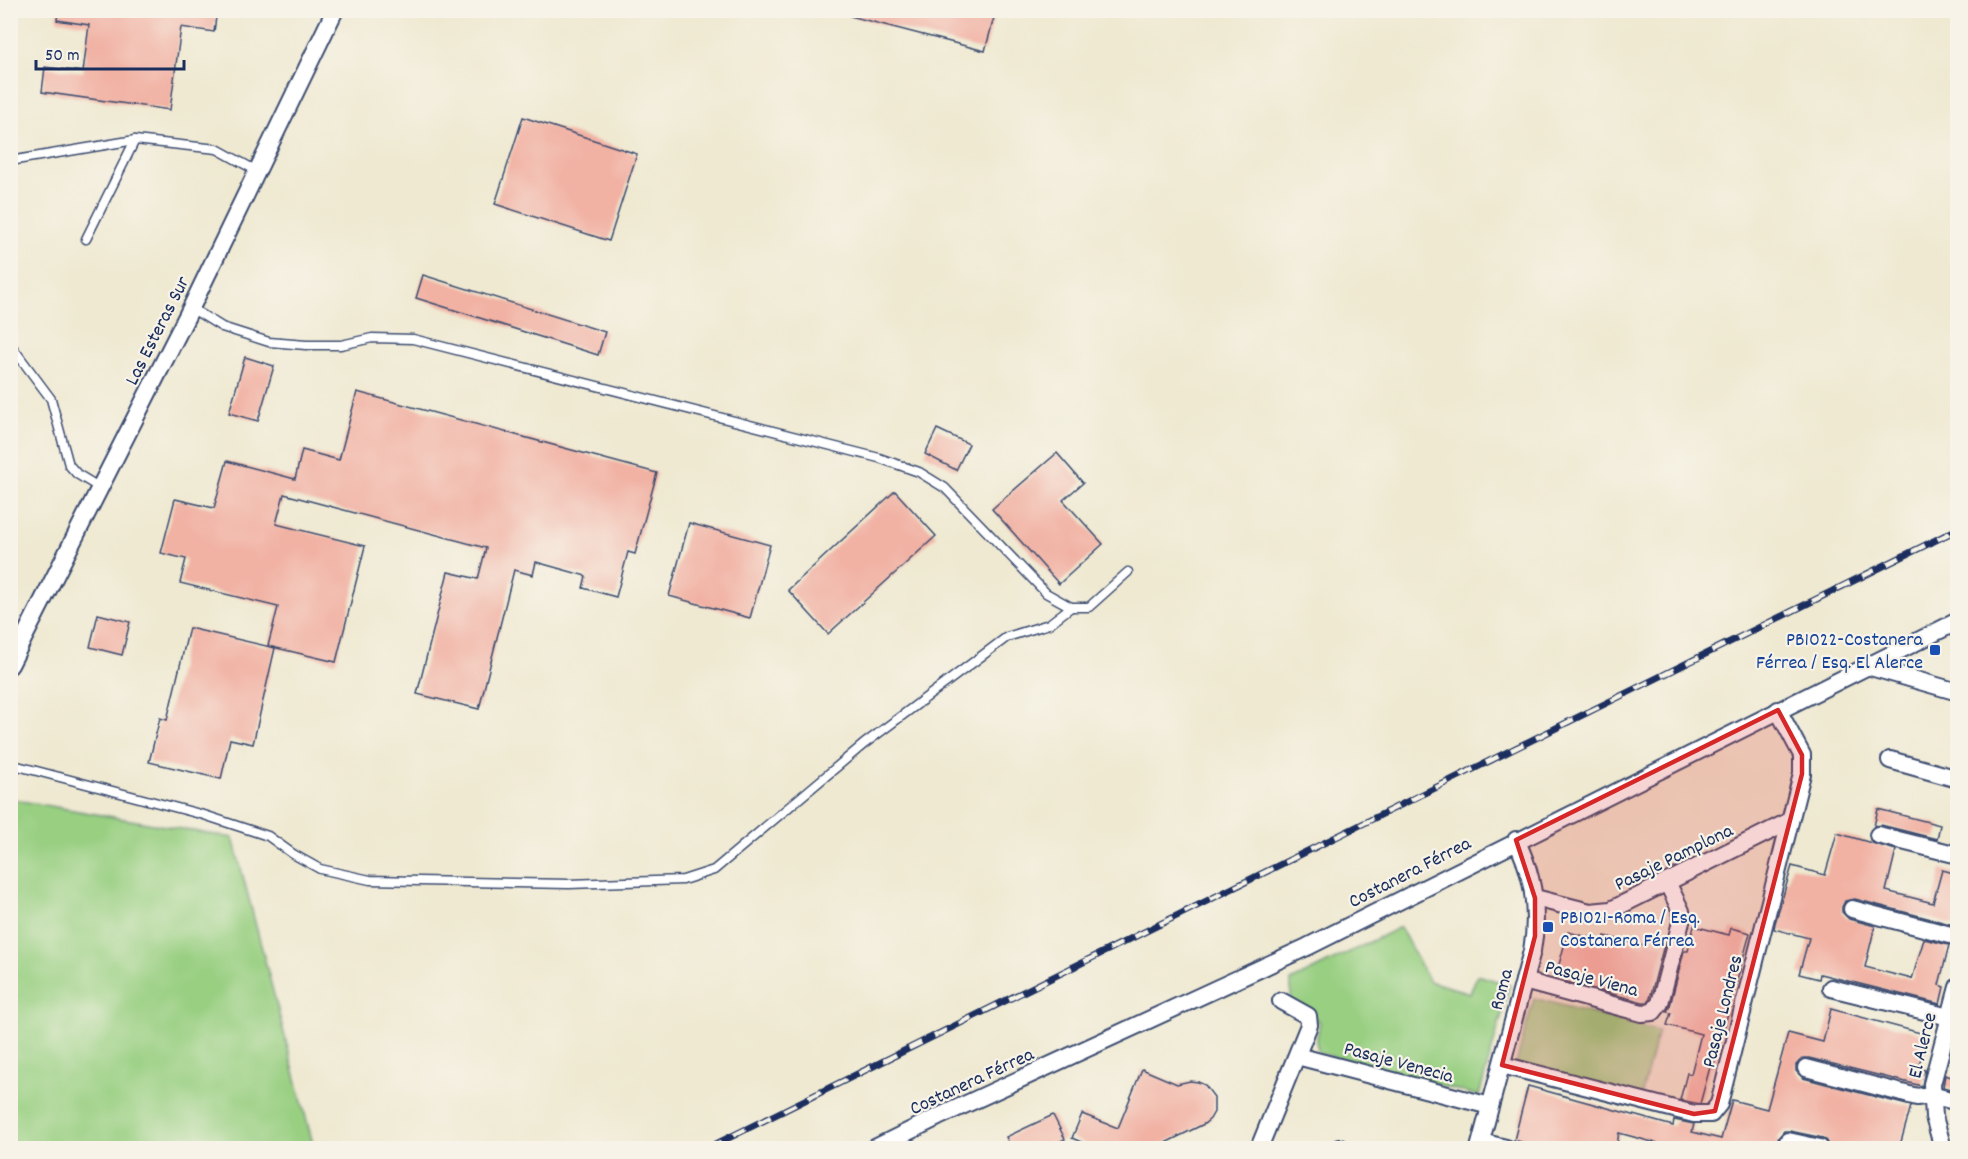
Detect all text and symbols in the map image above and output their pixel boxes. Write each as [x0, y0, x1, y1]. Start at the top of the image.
scale bar [36, 33, 184, 71]
text: 50 m [45, 44, 80, 69]
street label: Las Esteras Sur [119, 272, 198, 391]
place label: PB1022-Costanera Férrea / Esq. El Alerce [1756, 627, 1924, 678]
marker: PB1022-Costanera Férrea / Esq. El Alerce [1928, 643, 1942, 657]
street label: Pasaje Pamplona [1610, 818, 1739, 899]
street label: Costanera Férrea [1344, 831, 1477, 917]
place label: PB1021-Roma / Esq. Costanera Férrea [1560, 905, 1700, 956]
marker: PB1021-Roma / Esq. Costanera Férrea [1541, 920, 1555, 934]
street label: Pasaje Londres [1696, 952, 1751, 1071]
street label: Pasaje Viena [1541, 954, 1642, 1006]
street label: Roma [1484, 965, 1522, 1014]
street label: El Alerce [1902, 1010, 1946, 1082]
street label: Pasaje Venecia [1340, 1036, 1457, 1092]
street label: Costanera Férrea [906, 1041, 1039, 1124]

